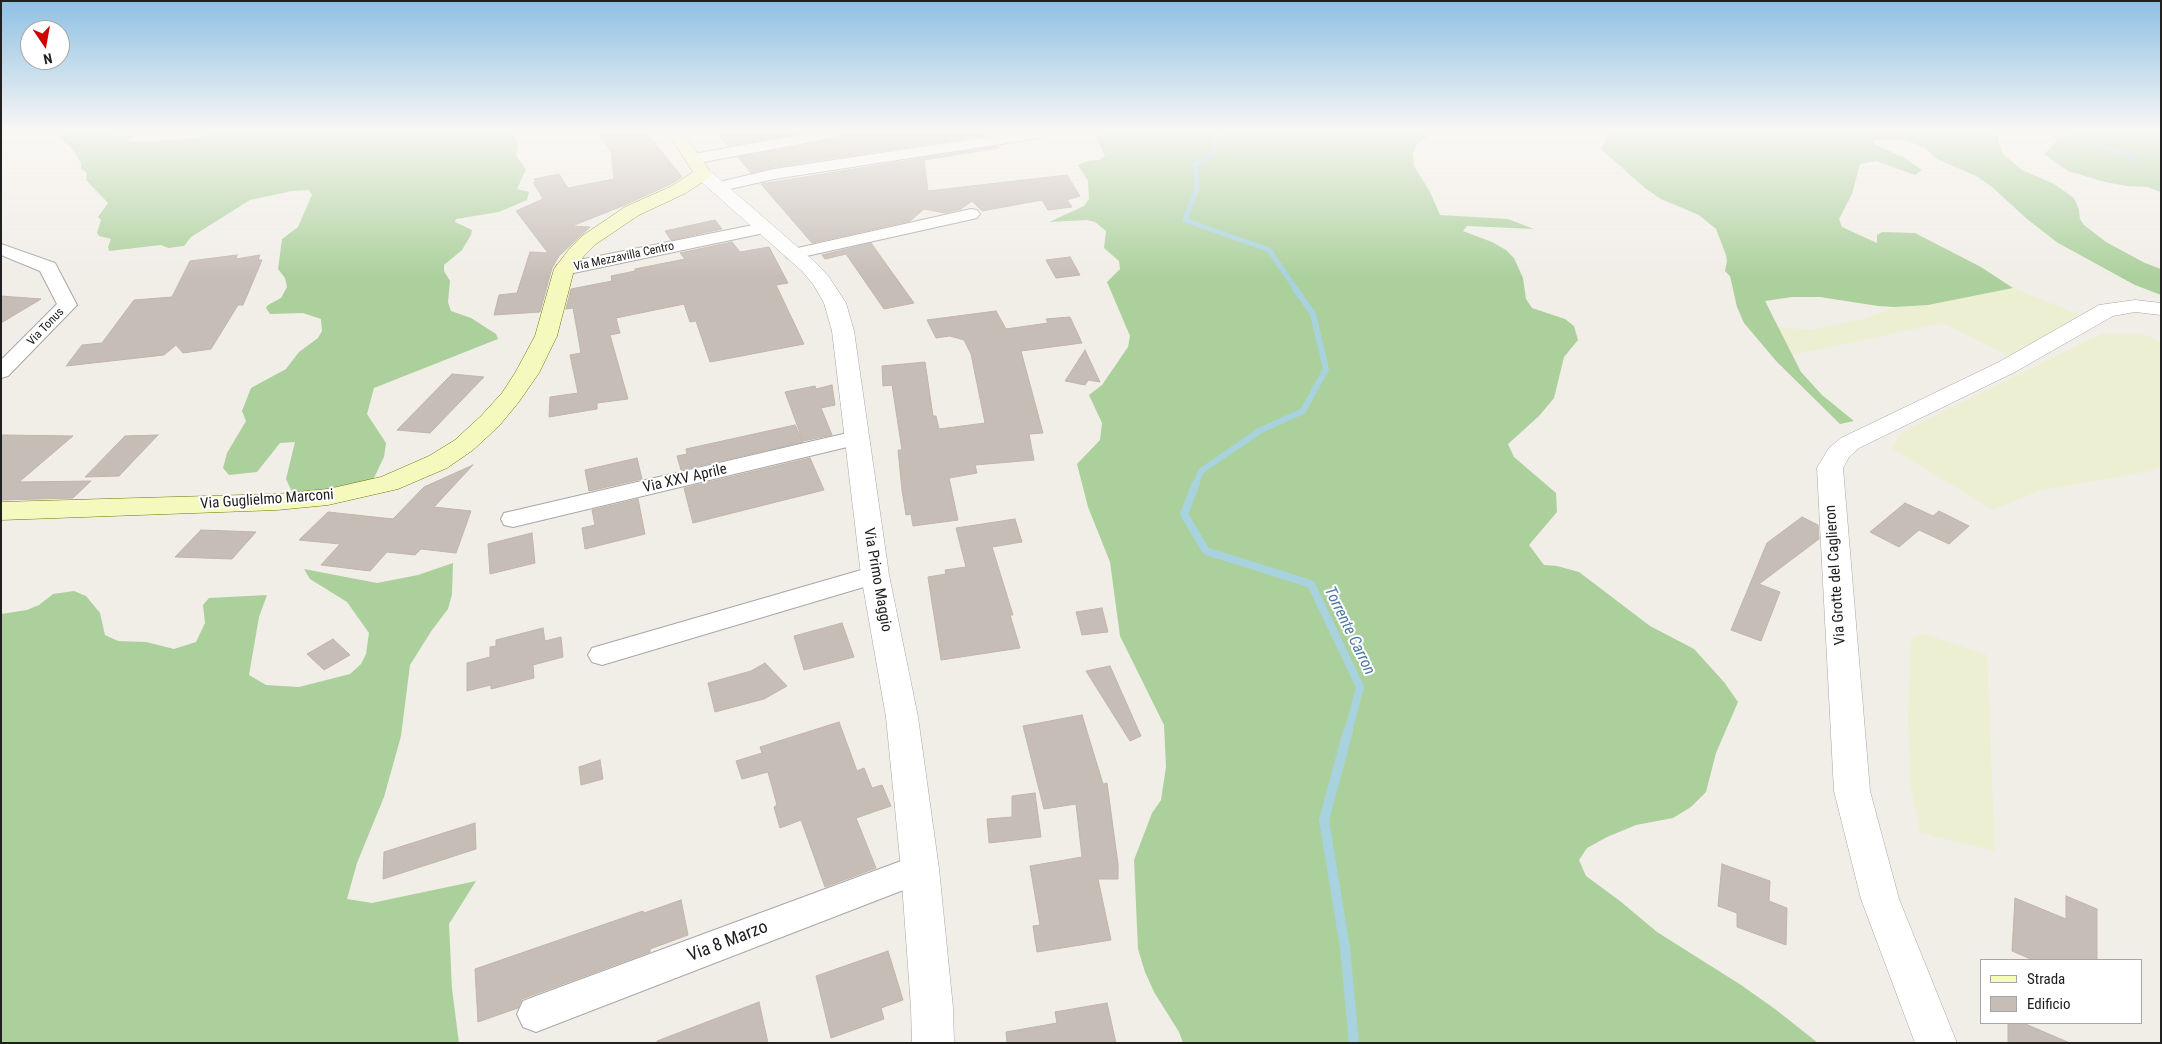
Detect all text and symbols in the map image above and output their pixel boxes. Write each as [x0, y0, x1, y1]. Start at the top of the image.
north arrow [20, 20, 70, 70]
text: N [42, 50, 54, 67]
street label: Via Mezzavilla Centro [573, 239, 675, 275]
street label: Via Tonus [25, 305, 67, 349]
street label: Via XXV Aprile [641, 461, 729, 497]
street label: Via Guglielmo Marconi [200, 486, 334, 514]
street label: Via Grotte del Caglieron [1822, 504, 1850, 646]
street label: Via Primo Maggio [859, 527, 895, 633]
water label: Torrente Carron [1319, 584, 1379, 678]
street label: Via 8 Marzo [685, 917, 771, 967]
legend [1980, 959, 2142, 1024]
text: Strada [2027, 970, 2065, 988]
text: Edificio [2027, 995, 2070, 1013]

